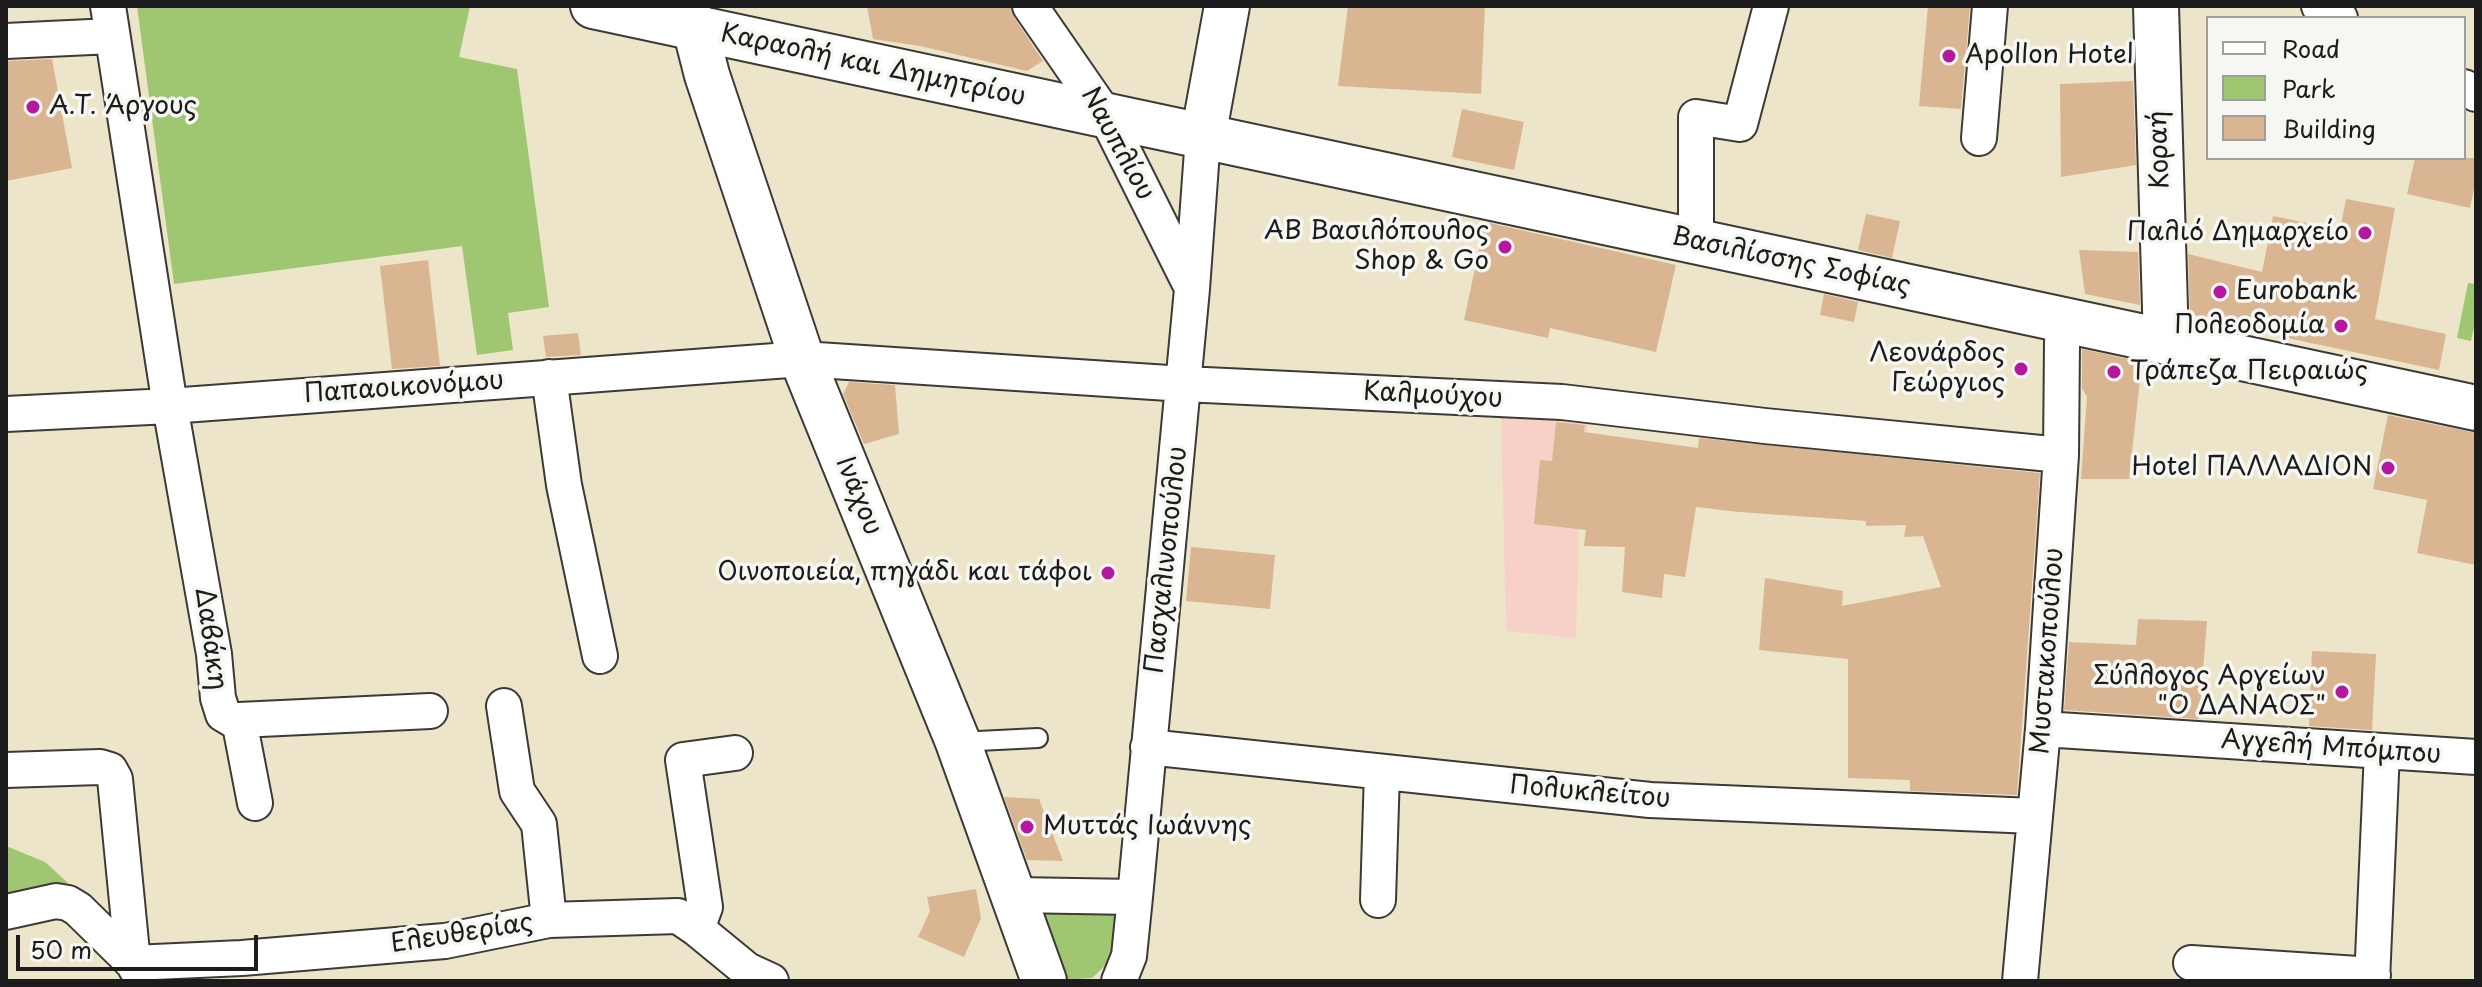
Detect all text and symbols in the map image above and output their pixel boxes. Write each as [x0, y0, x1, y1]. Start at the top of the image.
legend [2206, 16, 2466, 160]
street label: Καραολή και Δημητρίου [718, 18, 1028, 114]
text: Road [2282, 30, 2340, 66]
place label: Apollon Hotel [1965, 40, 2134, 72]
marker: Apollon Hotel [1940, 47, 1958, 65]
text: Park [2282, 70, 2336, 106]
street label: Ναυπλίου [1073, 82, 1161, 206]
place label: Α.Τ. Άργους [49, 91, 197, 123]
marker: Α.Τ. Άργους [24, 98, 42, 116]
street label: Κοραή [2143, 110, 2177, 190]
text: Building [2282, 110, 2376, 146]
place label: ΑΒ Βασιλόπουλος Shop & Go [1264, 216, 1489, 278]
place label: Παλιό Δημαρχείο [2127, 217, 2349, 249]
street label: Βασιλίσσης Σοφίας [1669, 221, 1913, 303]
marker: Παλιό Δημαρχείο [2356, 224, 2374, 242]
marker: ΑΒ Βασιλόπουλος Shop & Go [1496, 238, 1514, 256]
place label: Eurobank [2236, 276, 2357, 308]
marker: Eurobank [2211, 283, 2229, 301]
place label: Πολεοδομία [2174, 310, 2325, 342]
marker: Πολεοδομία [2332, 317, 2350, 335]
place label: Λεονάρδος Γεώργιος [1870, 338, 2005, 400]
place label: Τράπεζα Πειραιώς [2130, 356, 2368, 388]
marker: Λεονάρδος Γεώργιος [2012, 360, 2030, 378]
marker: Τράπεζα Πειραιώς [2105, 363, 2123, 381]
street label: Παπαοικονόμου [303, 365, 505, 411]
street label: Καλμούχου [1362, 377, 1504, 415]
street label: Πασχαλινοπούλου [1140, 445, 1194, 675]
street label: Ινάχου [828, 452, 888, 540]
place label: Hotel ΠΑΛΛΑΔΙΟΝ [2132, 452, 2372, 484]
marker: Hotel ΠΑΛΛΑΔΙΟΝ [2379, 459, 2397, 477]
street label: Μυστακοπούλου [2025, 547, 2071, 755]
place label: Οινοποιεία, πηγάδι και τάφοι [717, 557, 1092, 589]
marker: Οινοποιεία, πηγάδι και τάφοι [1099, 564, 1117, 582]
street label: Δαβάκη [187, 586, 233, 692]
place label: Σύλλογος Αργείων "Ο ΔΑΝΑΟΣ" [2093, 661, 2326, 722]
marker: Σύλλογος Αργείων "Ο ΔΑΝΑΟΣ" [2333, 683, 2351, 701]
street label: Αγγελή Μπόμπου [2220, 725, 2442, 771]
street label: Πολυκλείτου [1508, 770, 1672, 816]
place label: Μυττάς Ιωάννης [1043, 811, 1251, 843]
marker: Μυττάς Ιωάννης [1018, 818, 1036, 836]
street label: Ελευθερίας [389, 907, 535, 961]
scale bar [20, 919, 262, 969]
text: 50 m [30, 931, 92, 967]

